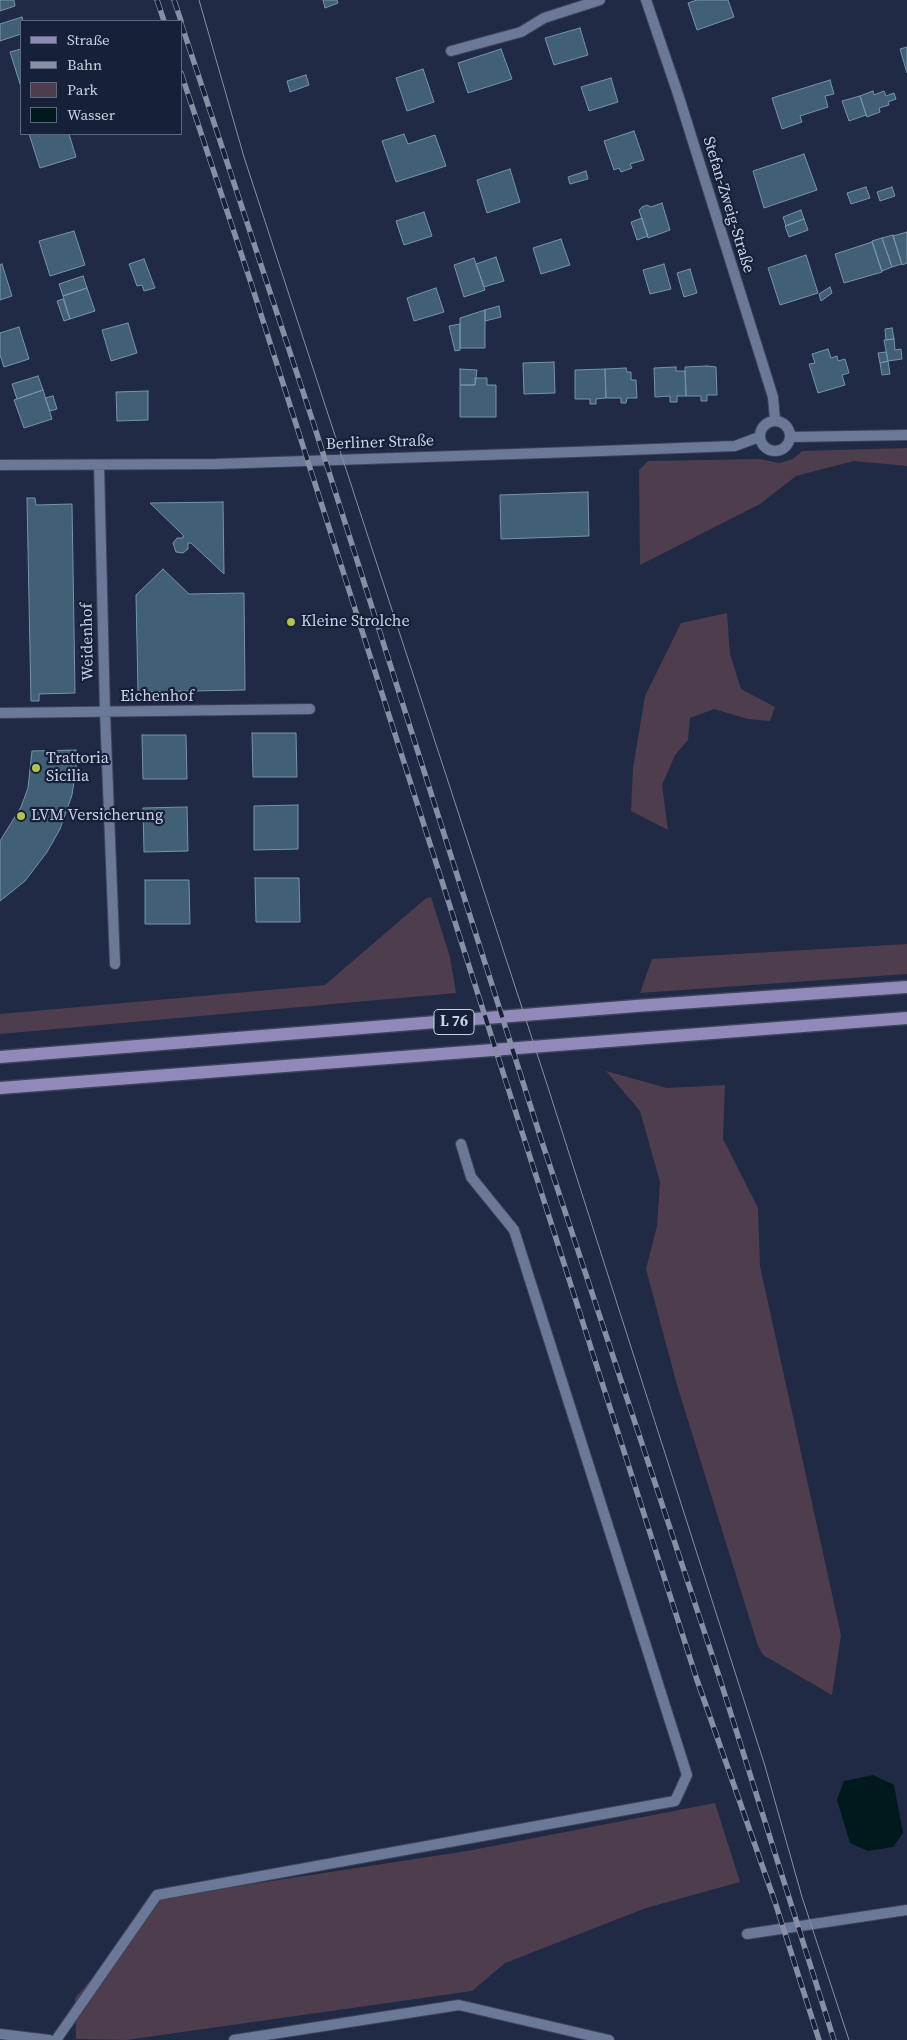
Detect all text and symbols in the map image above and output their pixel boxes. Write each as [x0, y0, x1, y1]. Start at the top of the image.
legend [20, 20, 182, 135]
text: Straße [67, 29, 110, 50]
text: Bahn [67, 54, 102, 75]
text: Park [67, 79, 98, 100]
text: Wasser [67, 104, 115, 125]
street label: Stefan-Zweig-Straße [698, 135, 758, 275]
street label: Berliner Straße [326, 432, 434, 454]
street label: Weidenhof [78, 603, 98, 681]
place label: Kleine Strolche [301, 612, 410, 632]
marker: Kleine Strolche [285, 616, 297, 628]
street label: Eichenhof [120, 687, 194, 707]
place label: Trattoria Sicilia [46, 749, 109, 787]
marker: Trattoria Sicilia [30, 762, 42, 774]
place label: LVM Versicherung [31, 806, 163, 826]
marker: LVM Versicherung [15, 810, 27, 822]
road number: L 76 [434, 1010, 474, 1034]

